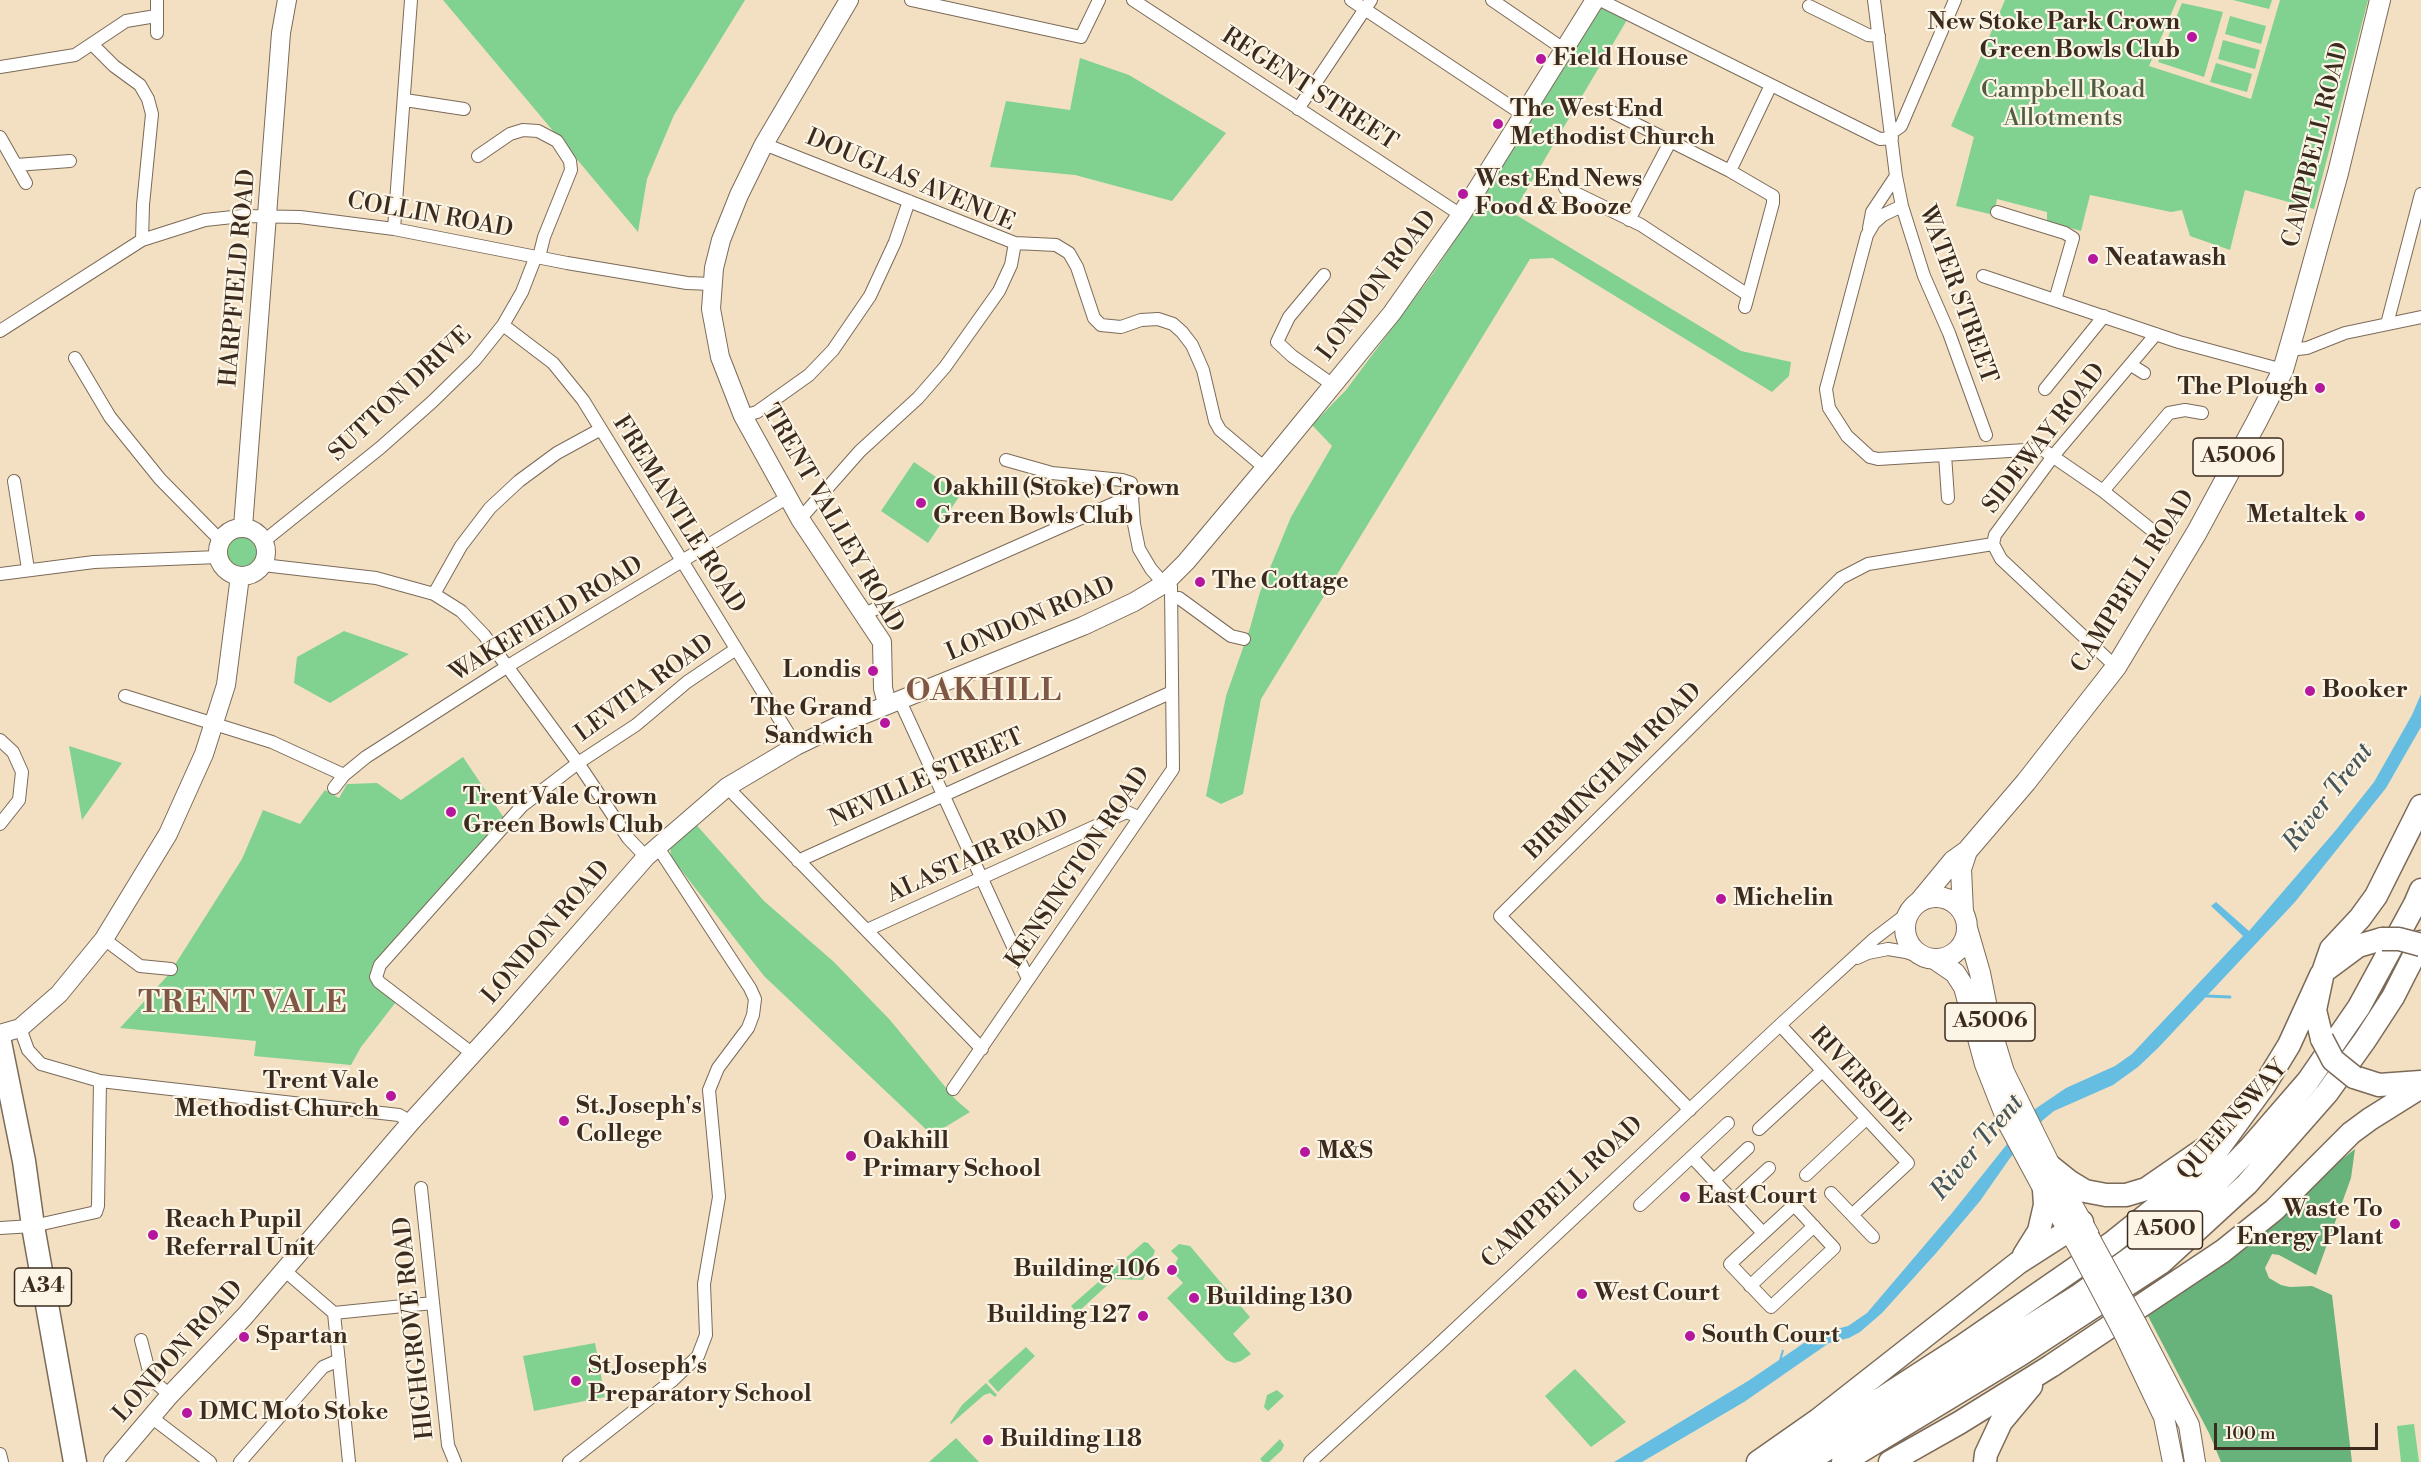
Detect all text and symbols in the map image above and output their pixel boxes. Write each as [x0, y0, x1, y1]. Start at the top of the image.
place label: New Stoke Park Crown Green Bowls Club [1927, 9, 2180, 65]
street label: REGENT STREET [1216, 22, 1402, 158]
marker: New Stoke Park Crown Green Bowls Club [2185, 30, 2199, 44]
street label: CAMPBELL ROAD [2278, 39, 2356, 251]
place label: Field House [1553, 45, 1688, 73]
marker: Field House [1534, 52, 1548, 66]
park label: Campbell Road Allotments [1981, 77, 2145, 133]
place label: The West End Methodist Church [1510, 96, 1715, 152]
marker: The West End Methodist Church [1491, 117, 1505, 131]
street label: DOUGLAS AVENUE [801, 124, 1019, 238]
place label: West End News Food & Booze [1475, 166, 1642, 222]
street label: HARPFIELD ROAD [215, 168, 263, 388]
street label: COLLIN ROAD [345, 187, 515, 245]
marker: West End News Food & Booze [1456, 187, 1470, 201]
street label: WATER STREET [1911, 202, 2003, 388]
street label: LONDON ROAD [1312, 205, 1444, 367]
place label: Neatawash [2105, 245, 2226, 273]
marker: Neatawash [2086, 252, 2100, 266]
street label: SUTTON DRIVE [324, 322, 478, 468]
street label: SIDEWAY ROAD [1977, 358, 2113, 520]
place label: The Plough [2177, 374, 2308, 402]
marker: The Plough [2313, 381, 2327, 395]
street label: TRENT VALLEY ROAD [755, 400, 909, 638]
street label: FREMANTLE ROAD [605, 411, 751, 619]
road number: A5006 [2193, 438, 2283, 476]
place label: Oakhill (Stoke) Crown Green Bowls Club [933, 475, 1180, 531]
street label: CAMPBELL ROAD [2066, 485, 2202, 679]
marker: Oakhill (Stoke) Crown Green Bowls Club [914, 496, 928, 510]
place label: Metaltek [2247, 502, 2348, 530]
marker: Metaltek [2353, 509, 2367, 523]
street label: WAKEFIELD ROAD [445, 551, 649, 689]
place label: The Cottage [1212, 568, 1349, 596]
street label: LONDON ROAD [942, 571, 1120, 669]
marker: The Cottage [1193, 575, 1207, 589]
street label: LEVITA ROAD [570, 629, 720, 749]
place label: Londis [783, 657, 861, 685]
marker: Londis [866, 664, 880, 678]
district label: OAKHILL [906, 675, 1062, 711]
street label: BIRMINGHAM ROAD [1519, 677, 1709, 867]
place label: Booker [2322, 677, 2408, 705]
marker: Booker [2303, 684, 2317, 698]
place label: The Grand Sandwich [751, 695, 873, 751]
marker: The Grand Sandwich [878, 716, 892, 730]
street label: NEVILLE STREET [825, 723, 1029, 835]
water label: River Trent [2277, 738, 2381, 858]
street label: KENSINGTON ROAD [1001, 762, 1157, 974]
place label: Trent Vale Crown Green Bowls Club [463, 784, 663, 840]
street label: ALASTAIR ROAD [883, 804, 1073, 910]
marker: Trent Vale Crown Green Bowls Club [444, 805, 458, 819]
street label: LONDON ROAD [477, 855, 617, 1011]
place label: Michelin [1733, 885, 1833, 913]
marker: Michelin [1714, 892, 1728, 906]
district label: TRENT VALE [138, 987, 348, 1023]
road number: A5006 [1945, 1003, 2035, 1041]
street label: RIVERSIDE [1803, 1021, 1915, 1139]
street label: QUEENSWAY [2172, 1055, 2294, 1187]
place label: Trent Vale Methodist Church [174, 1068, 379, 1124]
marker: Trent Vale Methodist Church [384, 1089, 398, 1103]
water label: River Trent [1925, 1089, 2031, 1207]
place label: St. Joseph's College [576, 1093, 702, 1149]
street label: CAMPBELL ROAD [1476, 1111, 1650, 1275]
marker: St. Joseph's College [557, 1114, 571, 1128]
place label: Oakhill Primary School [863, 1128, 1041, 1184]
place label: M&S [1317, 1138, 1373, 1166]
marker: M&S [1298, 1145, 1312, 1159]
marker: Oakhill Primary School [844, 1149, 858, 1163]
place label: East Court [1697, 1183, 1817, 1211]
marker: East Court [1678, 1190, 1692, 1204]
place label: Waste To Energy Plant [2236, 1196, 2383, 1252]
place label: Reach Pupil Referral Unit [165, 1207, 315, 1263]
road number: A500 [2128, 1211, 2202, 1249]
street label: HIGHGROVE ROAD [389, 1215, 441, 1441]
marker: Waste To Energy Plant [2388, 1217, 2402, 1231]
marker: Reach Pupil Referral Unit [146, 1228, 160, 1242]
place label: Building 106 [1013, 1256, 1160, 1284]
marker: Building 106 [1165, 1263, 1179, 1277]
road number: A34 [15, 1268, 72, 1306]
street label: LONDON ROAD [108, 1275, 250, 1429]
place label: West Court [1594, 1280, 1719, 1308]
place label: Building 130 [1206, 1284, 1353, 1312]
marker: West Court [1575, 1287, 1589, 1301]
marker: Building 130 [1187, 1291, 1201, 1305]
place label: Building 127 [987, 1302, 1131, 1330]
marker: Building 127 [1136, 1309, 1150, 1323]
place label: South Court [1702, 1322, 1839, 1350]
place label: Spartan [256, 1323, 347, 1351]
marker: South Court [1683, 1329, 1697, 1343]
marker: Spartan [237, 1330, 251, 1344]
place label: St Joseph's Preparatory School [588, 1353, 812, 1409]
marker: St Joseph's Preparatory School [569, 1374, 583, 1388]
place label: DMC Moto Stoke [199, 1399, 388, 1427]
marker: DMC Moto Stoke [180, 1406, 194, 1420]
scale bar [2217, 1411, 2380, 1449]
text: 100 m [2225, 1422, 2276, 1445]
place label: Building 118 [1000, 1426, 1142, 1454]
marker: Building 118 [981, 1433, 995, 1447]

